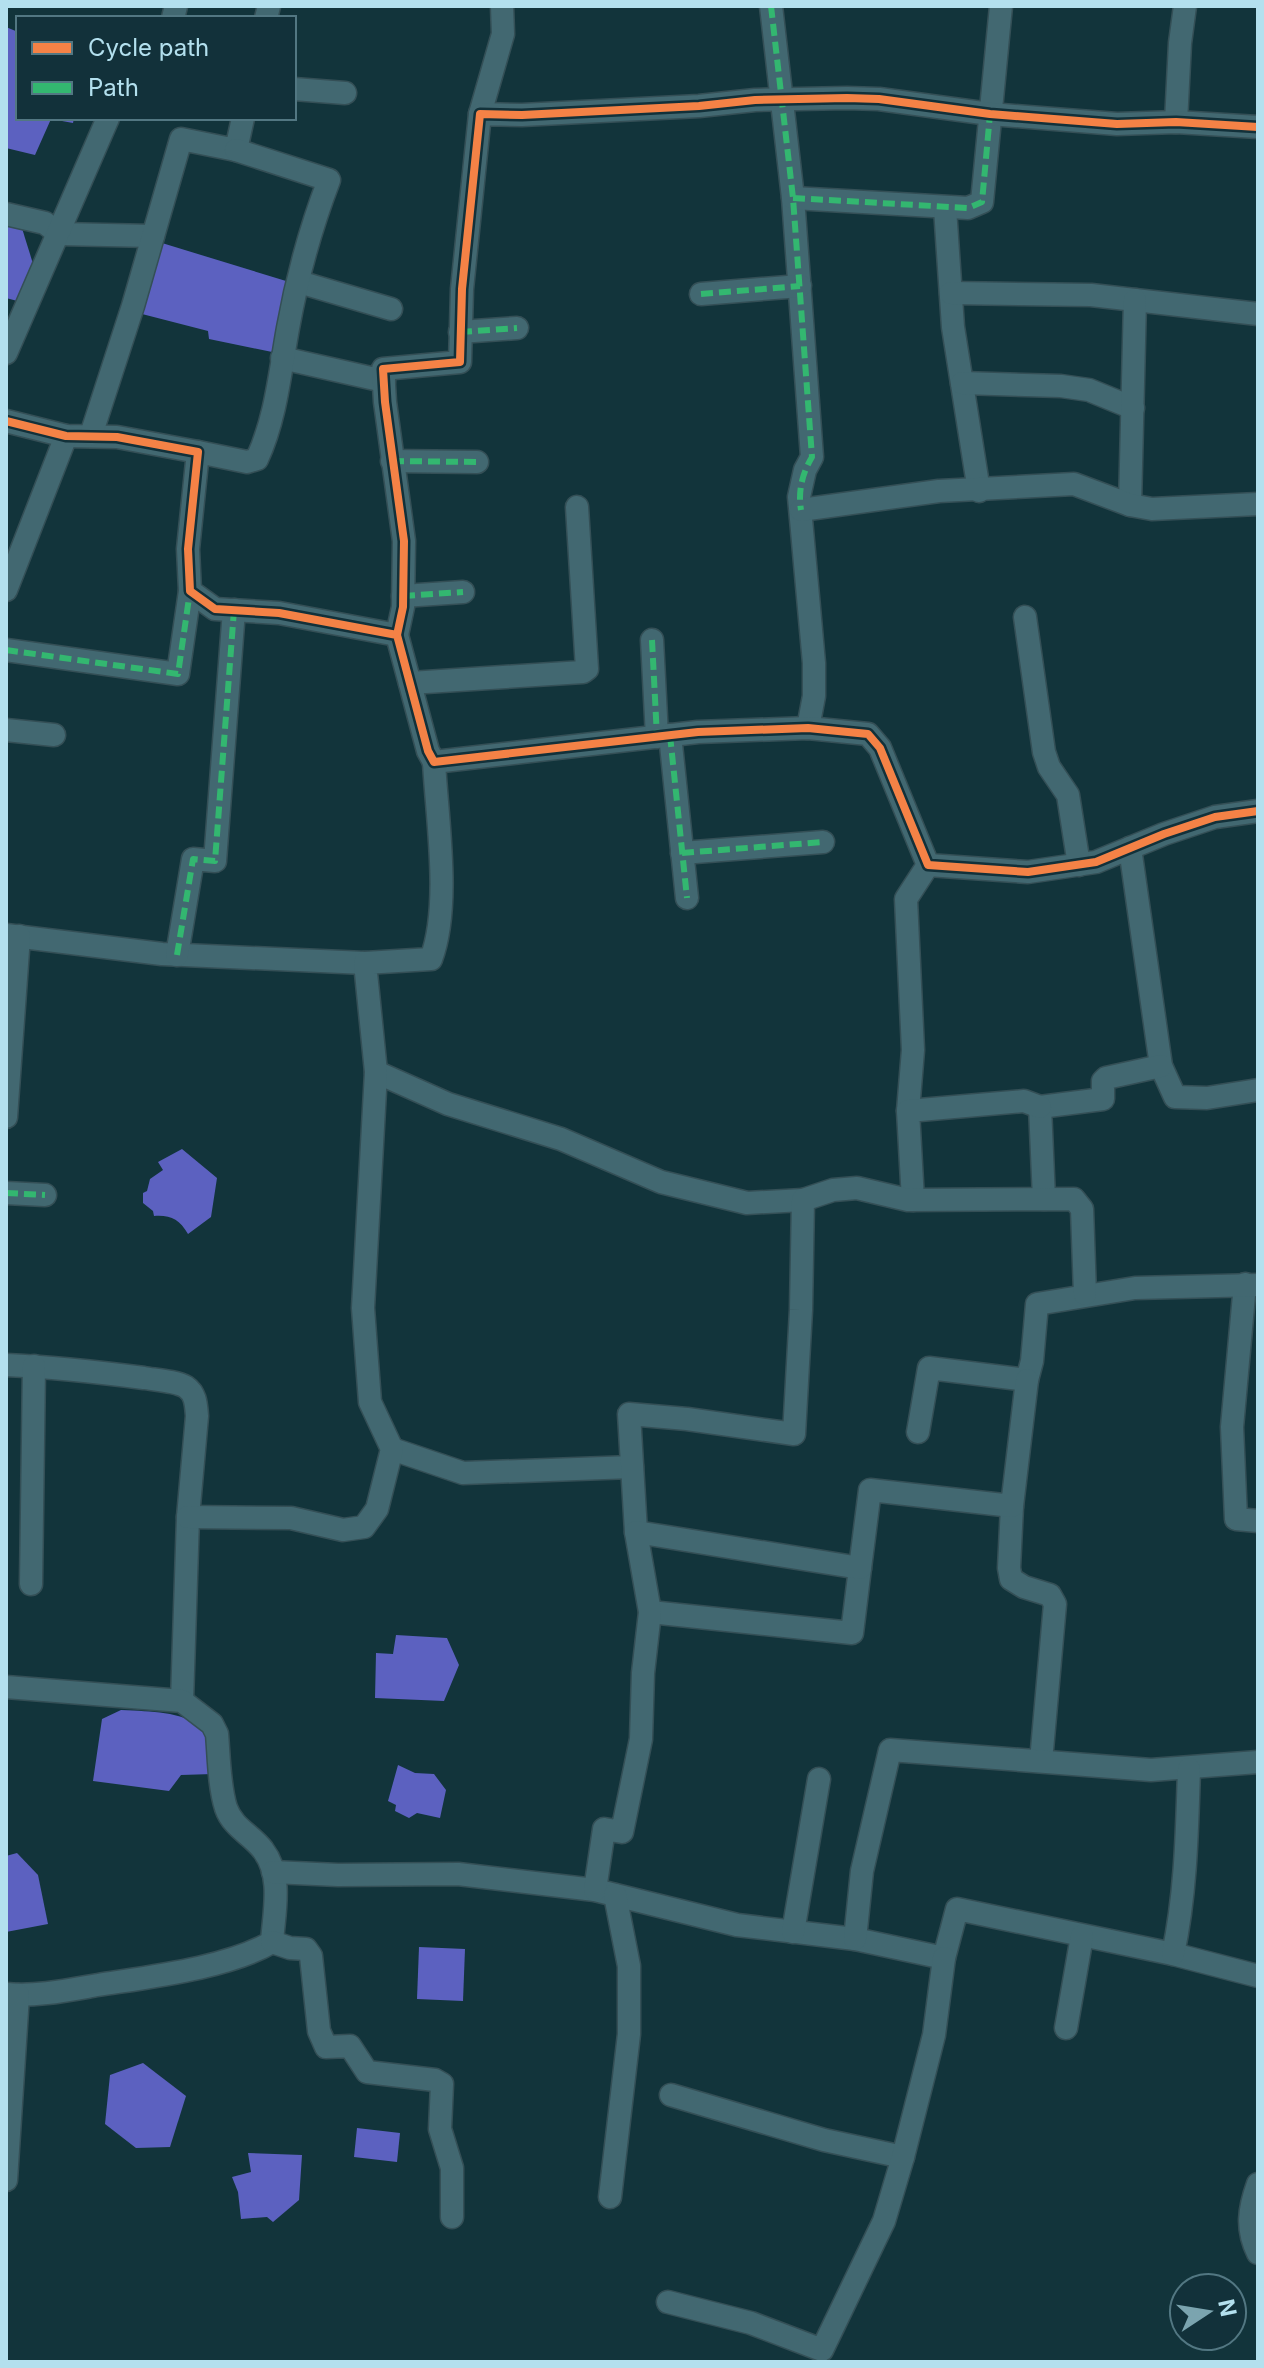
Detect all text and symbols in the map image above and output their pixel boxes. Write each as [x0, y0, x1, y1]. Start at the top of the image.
legend [16, 16, 296, 120]
text: Cycle path [88, 33, 209, 62]
text: Path [88, 73, 139, 102]
north arrow [1168, 2272, 1248, 2352]
text: N [1213, 2297, 1242, 2319]

